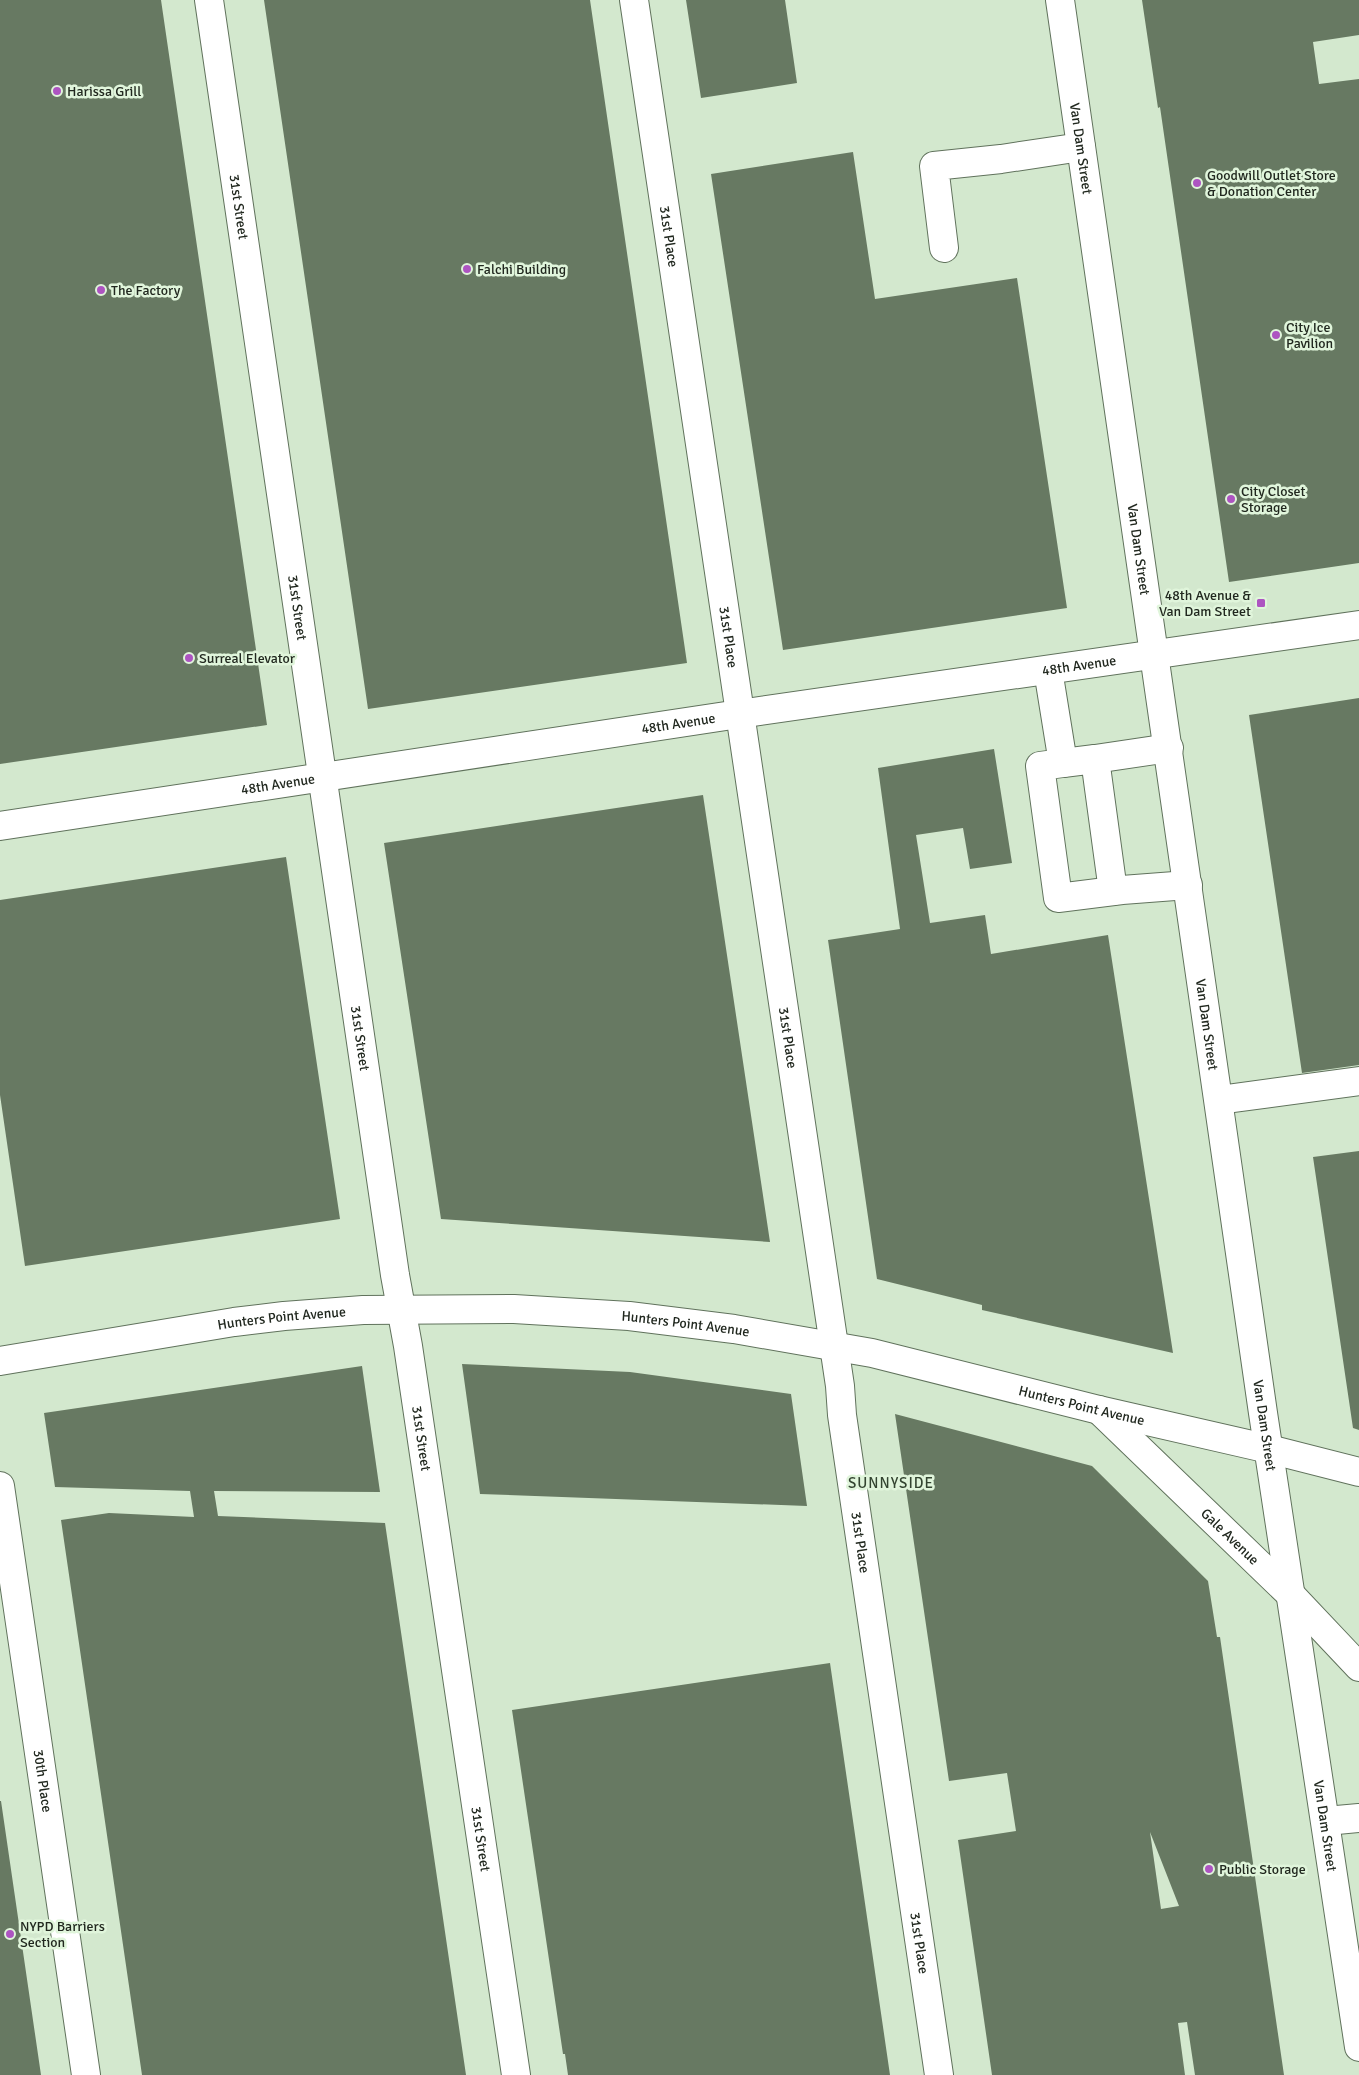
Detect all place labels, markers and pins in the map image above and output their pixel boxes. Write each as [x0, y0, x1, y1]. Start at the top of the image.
place label: Harissa Grill [67, 83, 141, 100]
marker: Harissa Grill [51, 85, 63, 97]
place label: Goodwill Outlet Store & Donation Center [1207, 167, 1336, 200]
marker: Goodwill Outlet Store & Donation Center [1191, 177, 1203, 189]
place label: Falchi Building [477, 261, 566, 278]
marker: Falchi Building [461, 263, 473, 275]
place label: The Factory [111, 282, 181, 299]
marker: The Factory [95, 284, 107, 296]
place label: City Ice Pavilion [1286, 319, 1333, 352]
marker: City Ice Pavilion [1270, 329, 1282, 341]
place label: City Closet Storage [1241, 483, 1306, 516]
marker: City Closet Storage [1225, 493, 1237, 505]
place label: 48th Avenue & Van Dam Street [1159, 587, 1251, 620]
marker: 48th Avenue & Van Dam Street [1255, 597, 1267, 609]
place label: Surreal Elevator [199, 650, 296, 667]
marker: Surreal Elevator [183, 652, 195, 664]
place label: Public Storage [1219, 1861, 1306, 1878]
marker: Public Storage [1203, 1863, 1215, 1875]
place label: NYPD Barriers Section [20, 1918, 105, 1951]
marker: NYPD Barriers Section [4, 1928, 16, 1940]

